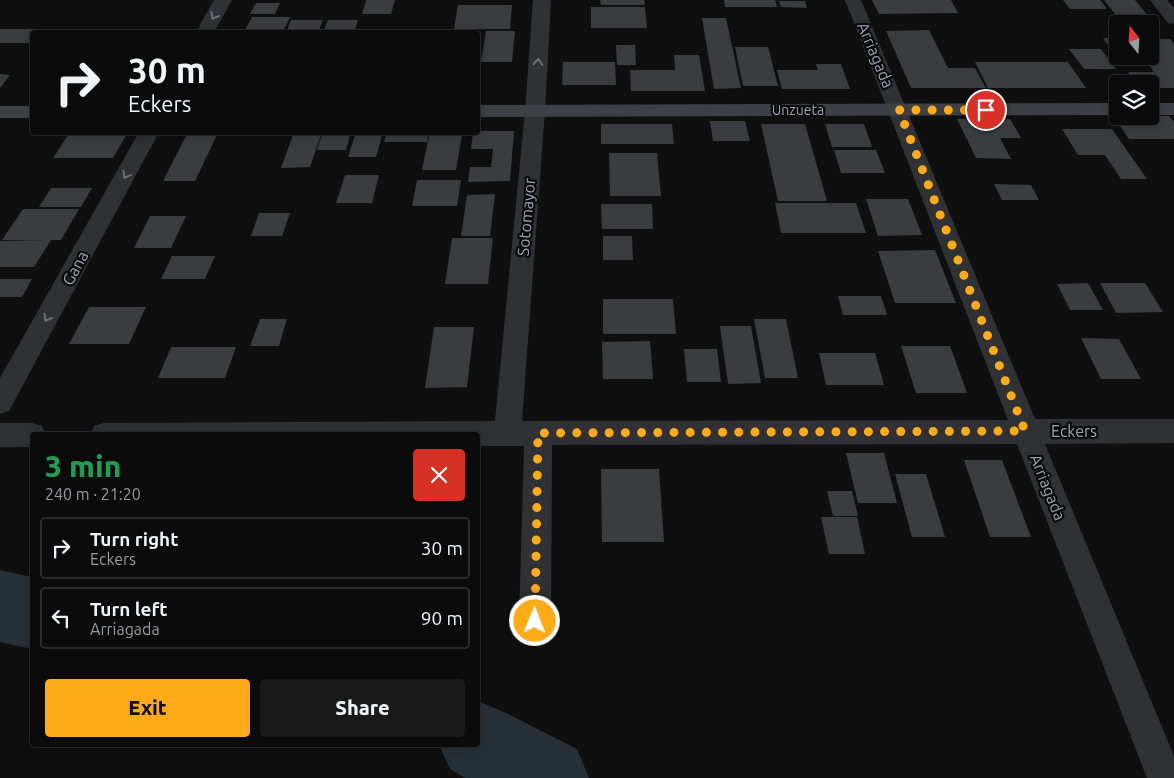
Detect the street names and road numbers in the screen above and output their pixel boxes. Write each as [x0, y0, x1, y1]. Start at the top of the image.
street label: Arriagada [854, 19, 898, 91]
street label: Unzueta [772, 102, 824, 118]
street label: Sotomayor [514, 177, 538, 257]
street label: Gana [58, 248, 92, 288]
street label: Eckers [1051, 422, 1097, 440]
street label: Arriagada [1027, 451, 1069, 523]

